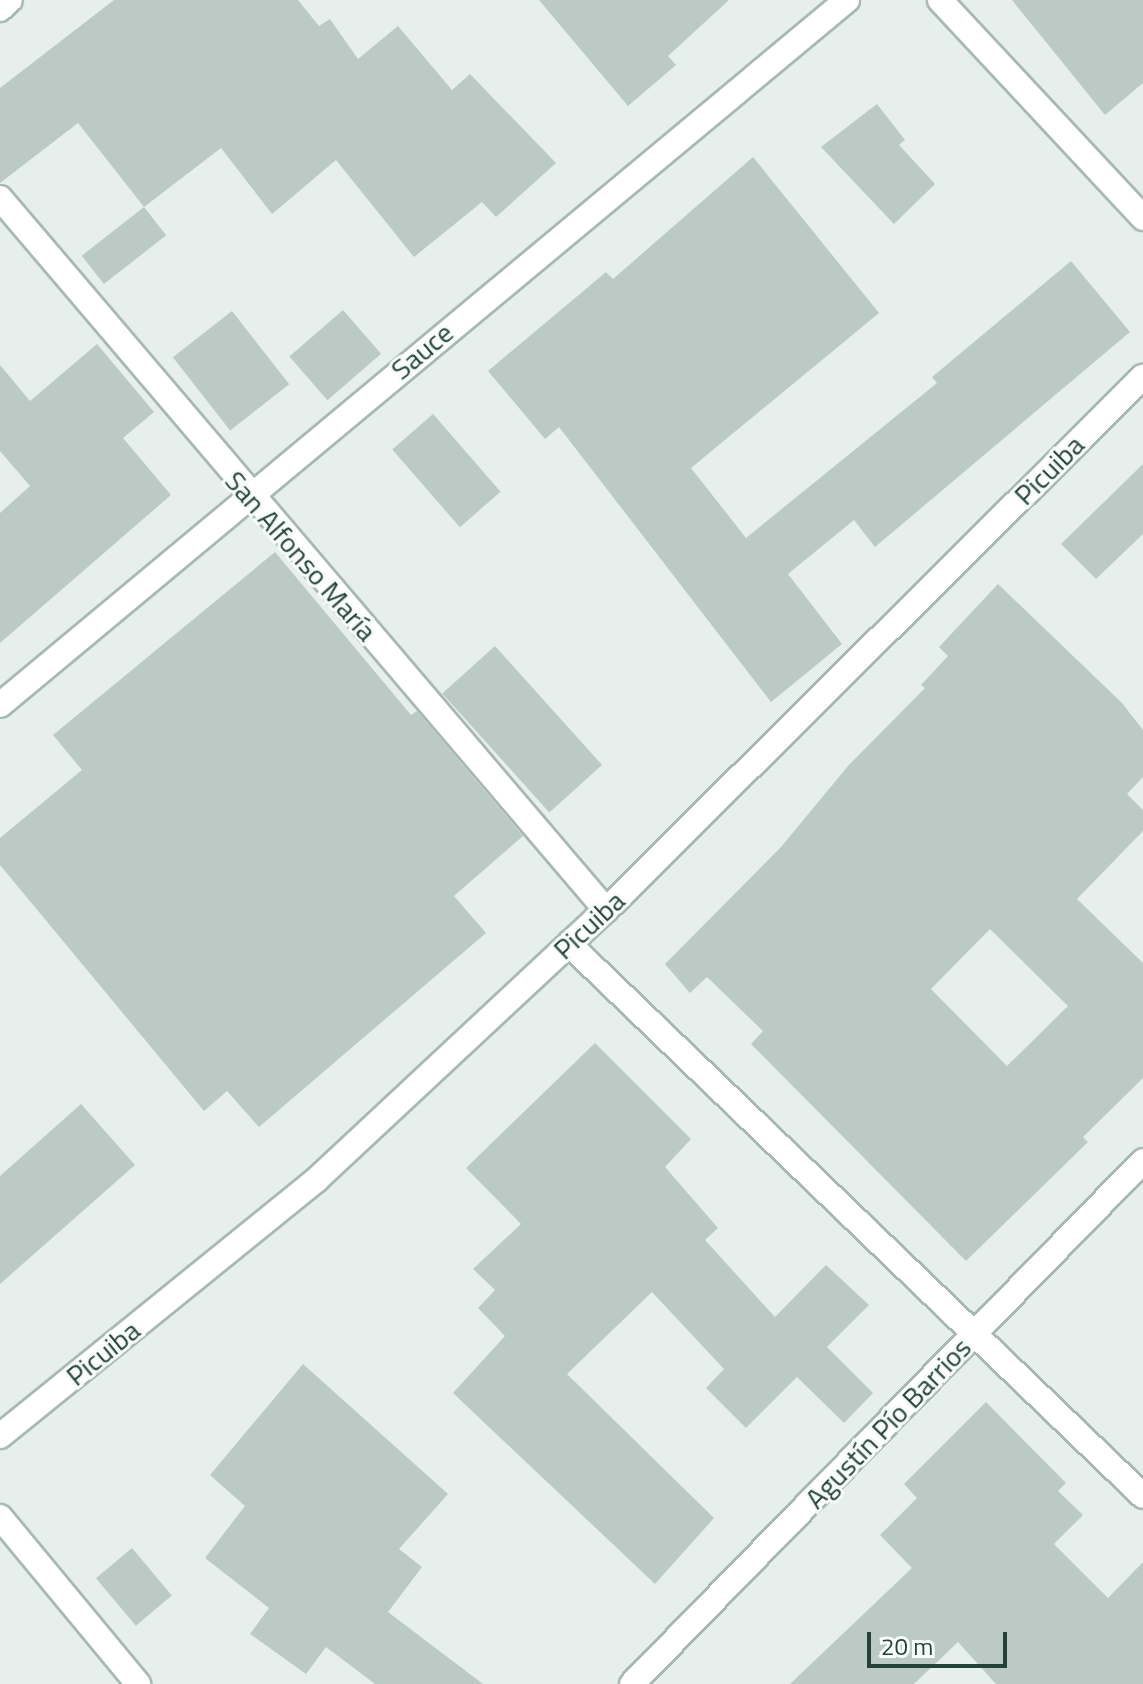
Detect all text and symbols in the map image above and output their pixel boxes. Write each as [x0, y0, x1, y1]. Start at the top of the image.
street label: Sauce [384, 316, 460, 386]
street label: Picuiba [1007, 428, 1091, 512]
street label: San Alfonso María [218, 464, 384, 648]
street label: Picuiba [547, 884, 631, 966]
street label: Picuiba [60, 1313, 146, 1393]
street label: Agustín Pío Barrios [798, 1331, 978, 1515]
scale bar [871, 1616, 1011, 1666]
text: 20 m [881, 1628, 933, 1664]

